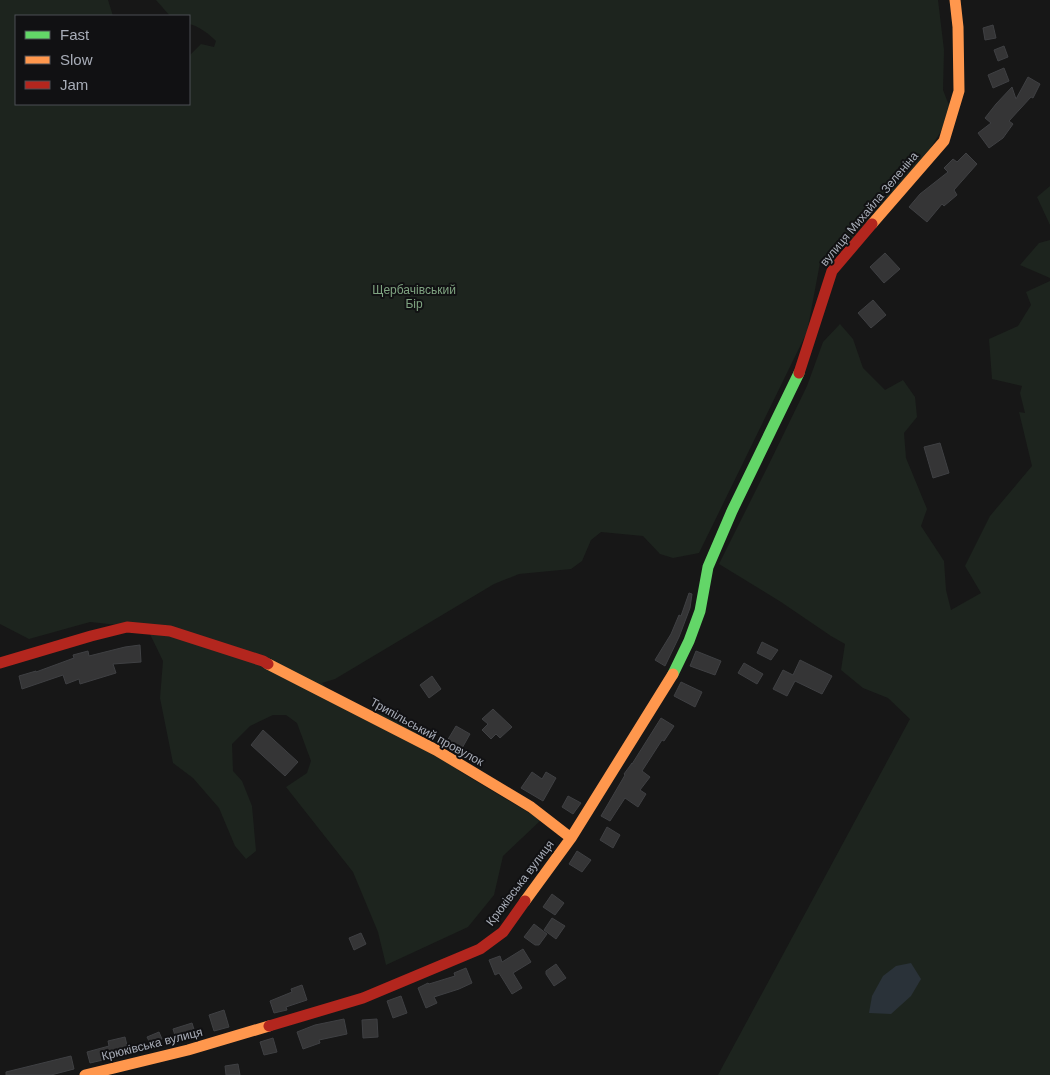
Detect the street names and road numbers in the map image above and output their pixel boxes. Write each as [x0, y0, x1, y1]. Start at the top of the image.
street label: вулиця Михайла Зеленіна [817, 149, 921, 269]
street label: Трипільський провулок [368, 695, 487, 769]
street label: Крюківська вулиця [483, 837, 557, 929]
street label: Крюківська вулиця [100, 1025, 204, 1063]

